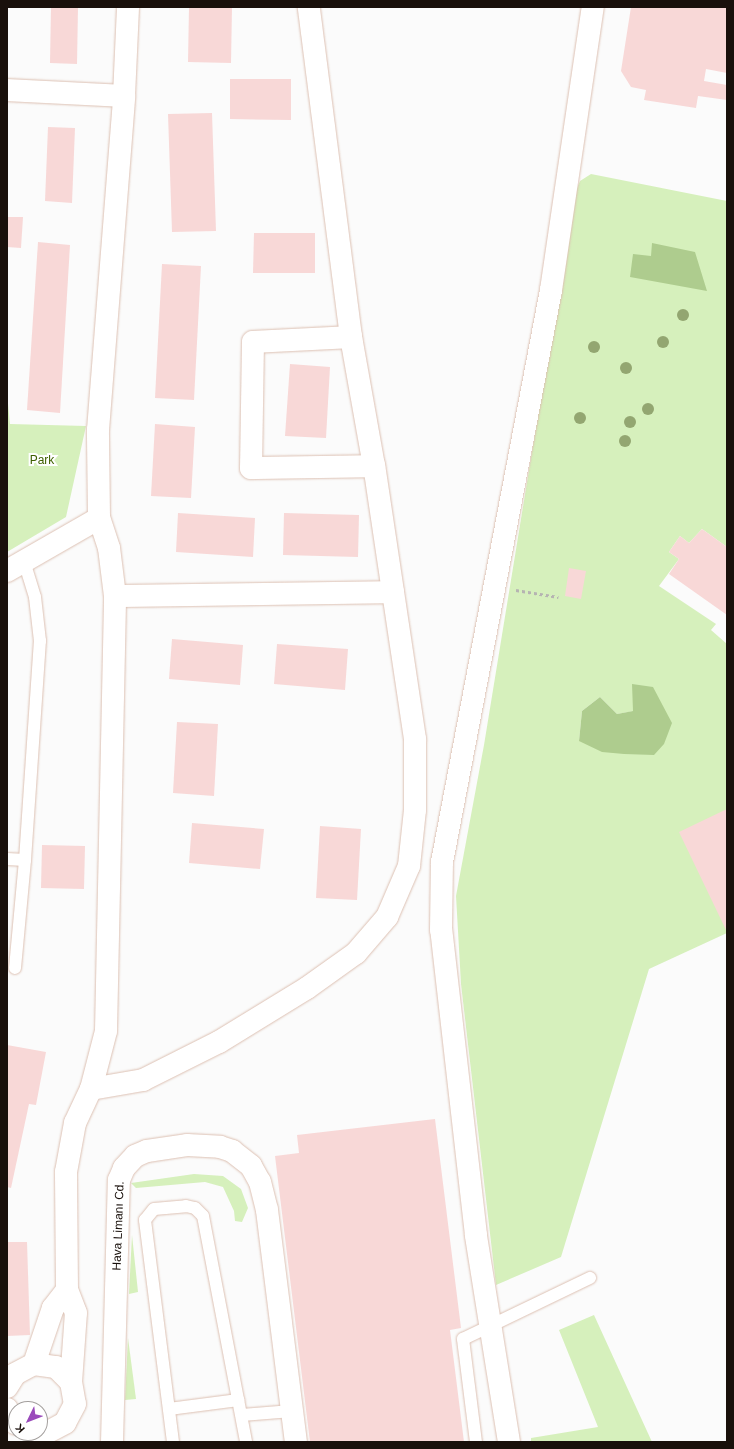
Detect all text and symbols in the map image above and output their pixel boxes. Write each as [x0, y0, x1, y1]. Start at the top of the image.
park label: Park [30, 454, 54, 468]
street label: Hava Limanı Cd. [110, 1181, 128, 1271]
north arrow [8, 1401, 48, 1441]
text: K [13, 1422, 27, 1436]

